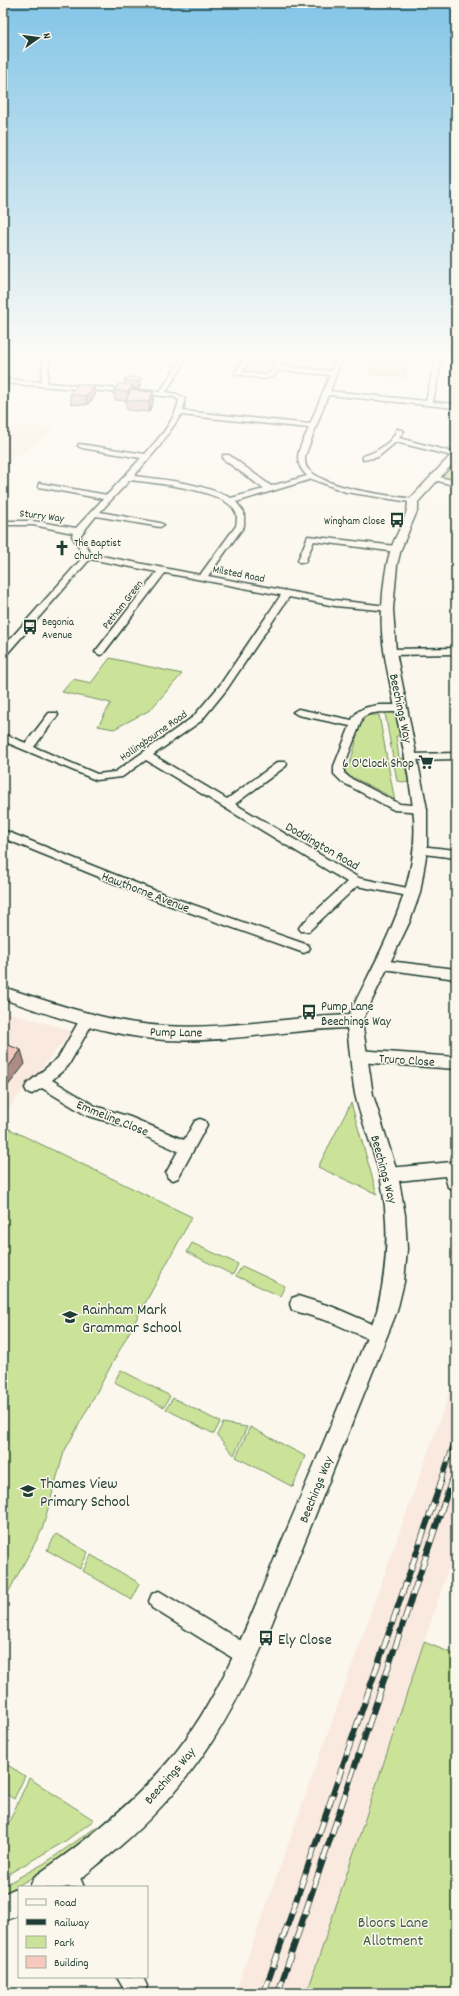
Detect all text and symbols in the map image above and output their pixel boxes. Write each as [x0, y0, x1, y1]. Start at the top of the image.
north arrow [18, 18, 58, 58]
text: N [37, 31, 54, 41]
street label: Sturry Way [19, 506, 65, 528]
bus stop icon: Wingham Close [388, 511, 406, 529]
place label: Wingham Close [324, 514, 385, 530]
place label: The Baptist Church [74, 536, 121, 565]
church icon: The Baptist Church [53, 539, 71, 557]
street label: Milsted Road [211, 562, 266, 588]
street label: Petham Green [99, 577, 148, 633]
place label: Begonia Avenue [42, 615, 75, 644]
bus stop icon: Begonia Avenue [21, 618, 39, 636]
street label: Beechings Way [383, 672, 416, 746]
street label: Hollingbourne Road [117, 707, 191, 766]
supermarket icon: 6 O'Clock Shop [417, 753, 435, 771]
place label: 6 O'Clock Shop [342, 755, 414, 774]
street label: Doddington Road [281, 818, 362, 876]
street label: Hawthorne Avenue [98, 868, 192, 919]
place label: Pump Lane Beechings Way [321, 998, 392, 1032]
bus stop icon: Pump Lane Beechings Way [300, 1003, 318, 1021]
street label: Pump Lane [150, 1024, 203, 1043]
street label: Truro Close [378, 1050, 436, 1073]
street label: Emmeline Close [73, 1096, 151, 1142]
street label: Beechings Way [364, 1133, 401, 1207]
place label: Rainham Mark Grammar School [82, 1299, 182, 1340]
school or university icon: Rainham Mark Grammar School [61, 1308, 79, 1326]
street label: Beechings Way [295, 1453, 340, 1526]
place label: Thames View Primary School [40, 1473, 130, 1514]
school or university icon: Thames View Primary School [19, 1482, 37, 1500]
bus stop icon: Ely Close [257, 1629, 275, 1647]
place label: Ely Close [278, 1629, 332, 1652]
street label: Beechings Way [141, 1743, 202, 1809]
legend [18, 1886, 148, 1978]
text: Road [54, 1895, 76, 1912]
park label: Bloors Lane Allotment [358, 1912, 428, 1953]
text: Railway [54, 1915, 90, 1932]
text: Park [54, 1935, 75, 1952]
text: Building [54, 1955, 89, 1972]

